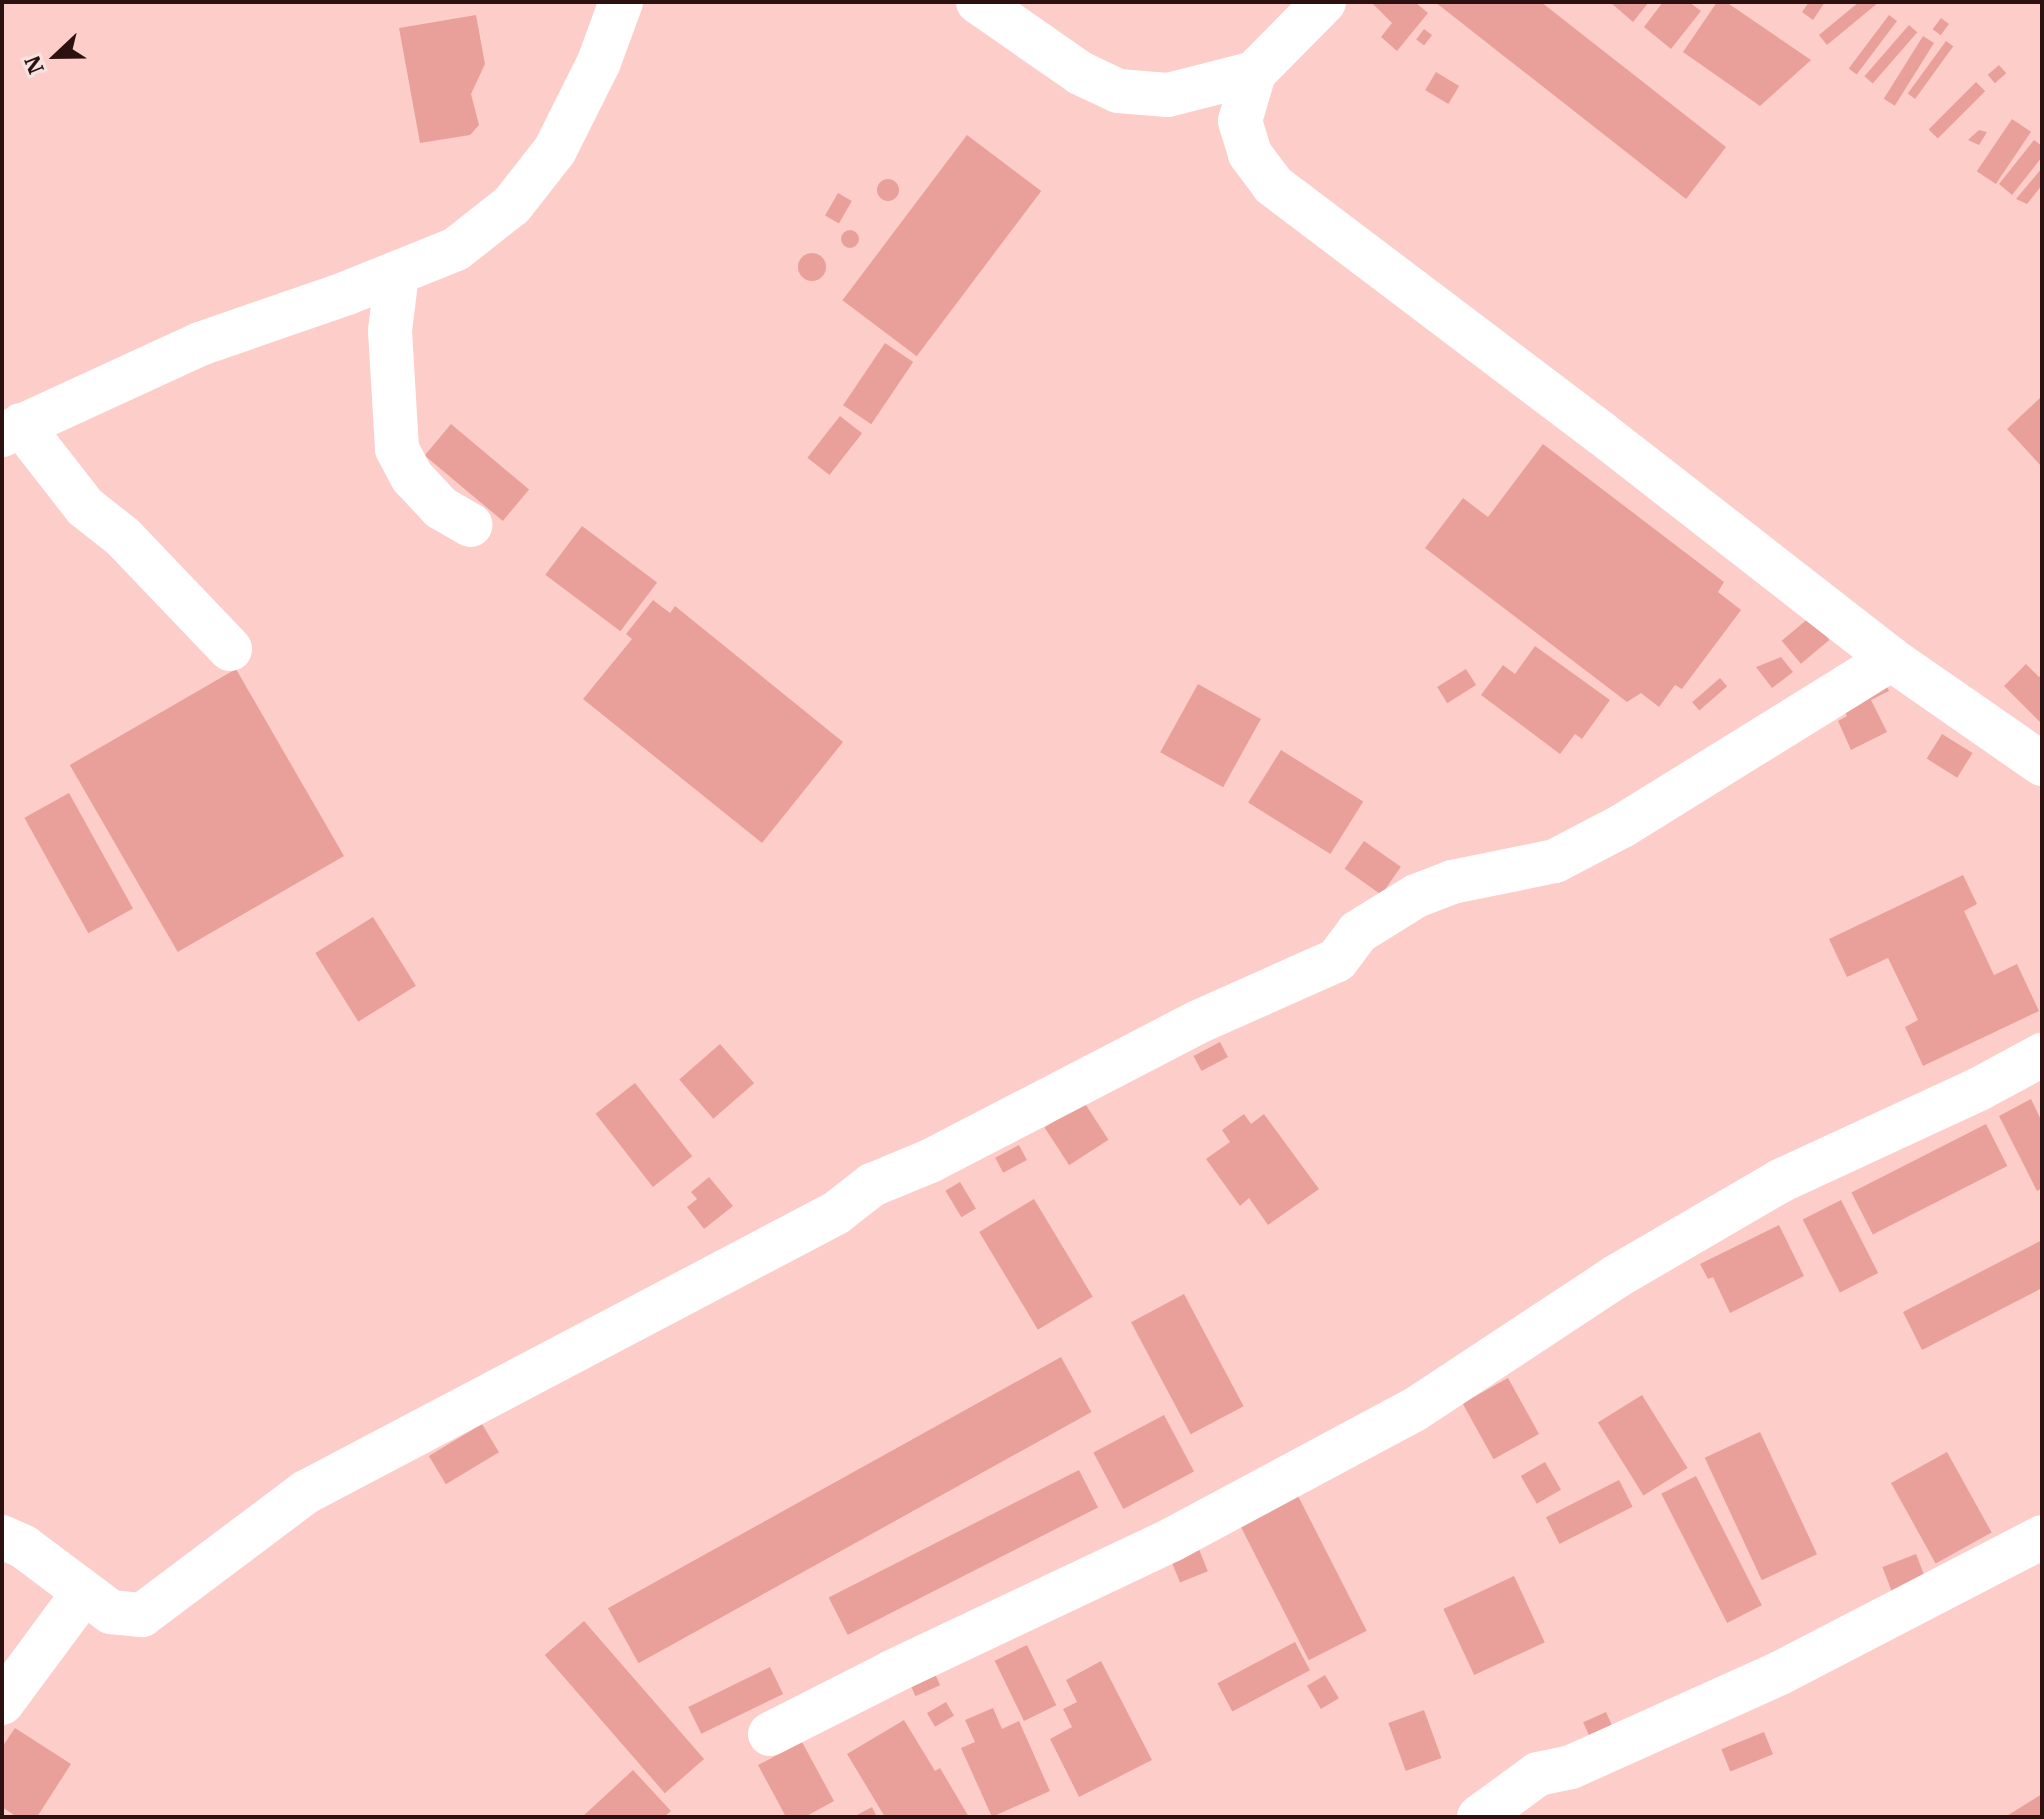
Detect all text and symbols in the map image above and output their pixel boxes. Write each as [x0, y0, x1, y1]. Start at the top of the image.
north arrow [16, 16, 96, 96]
text: N [17, 52, 50, 79]

